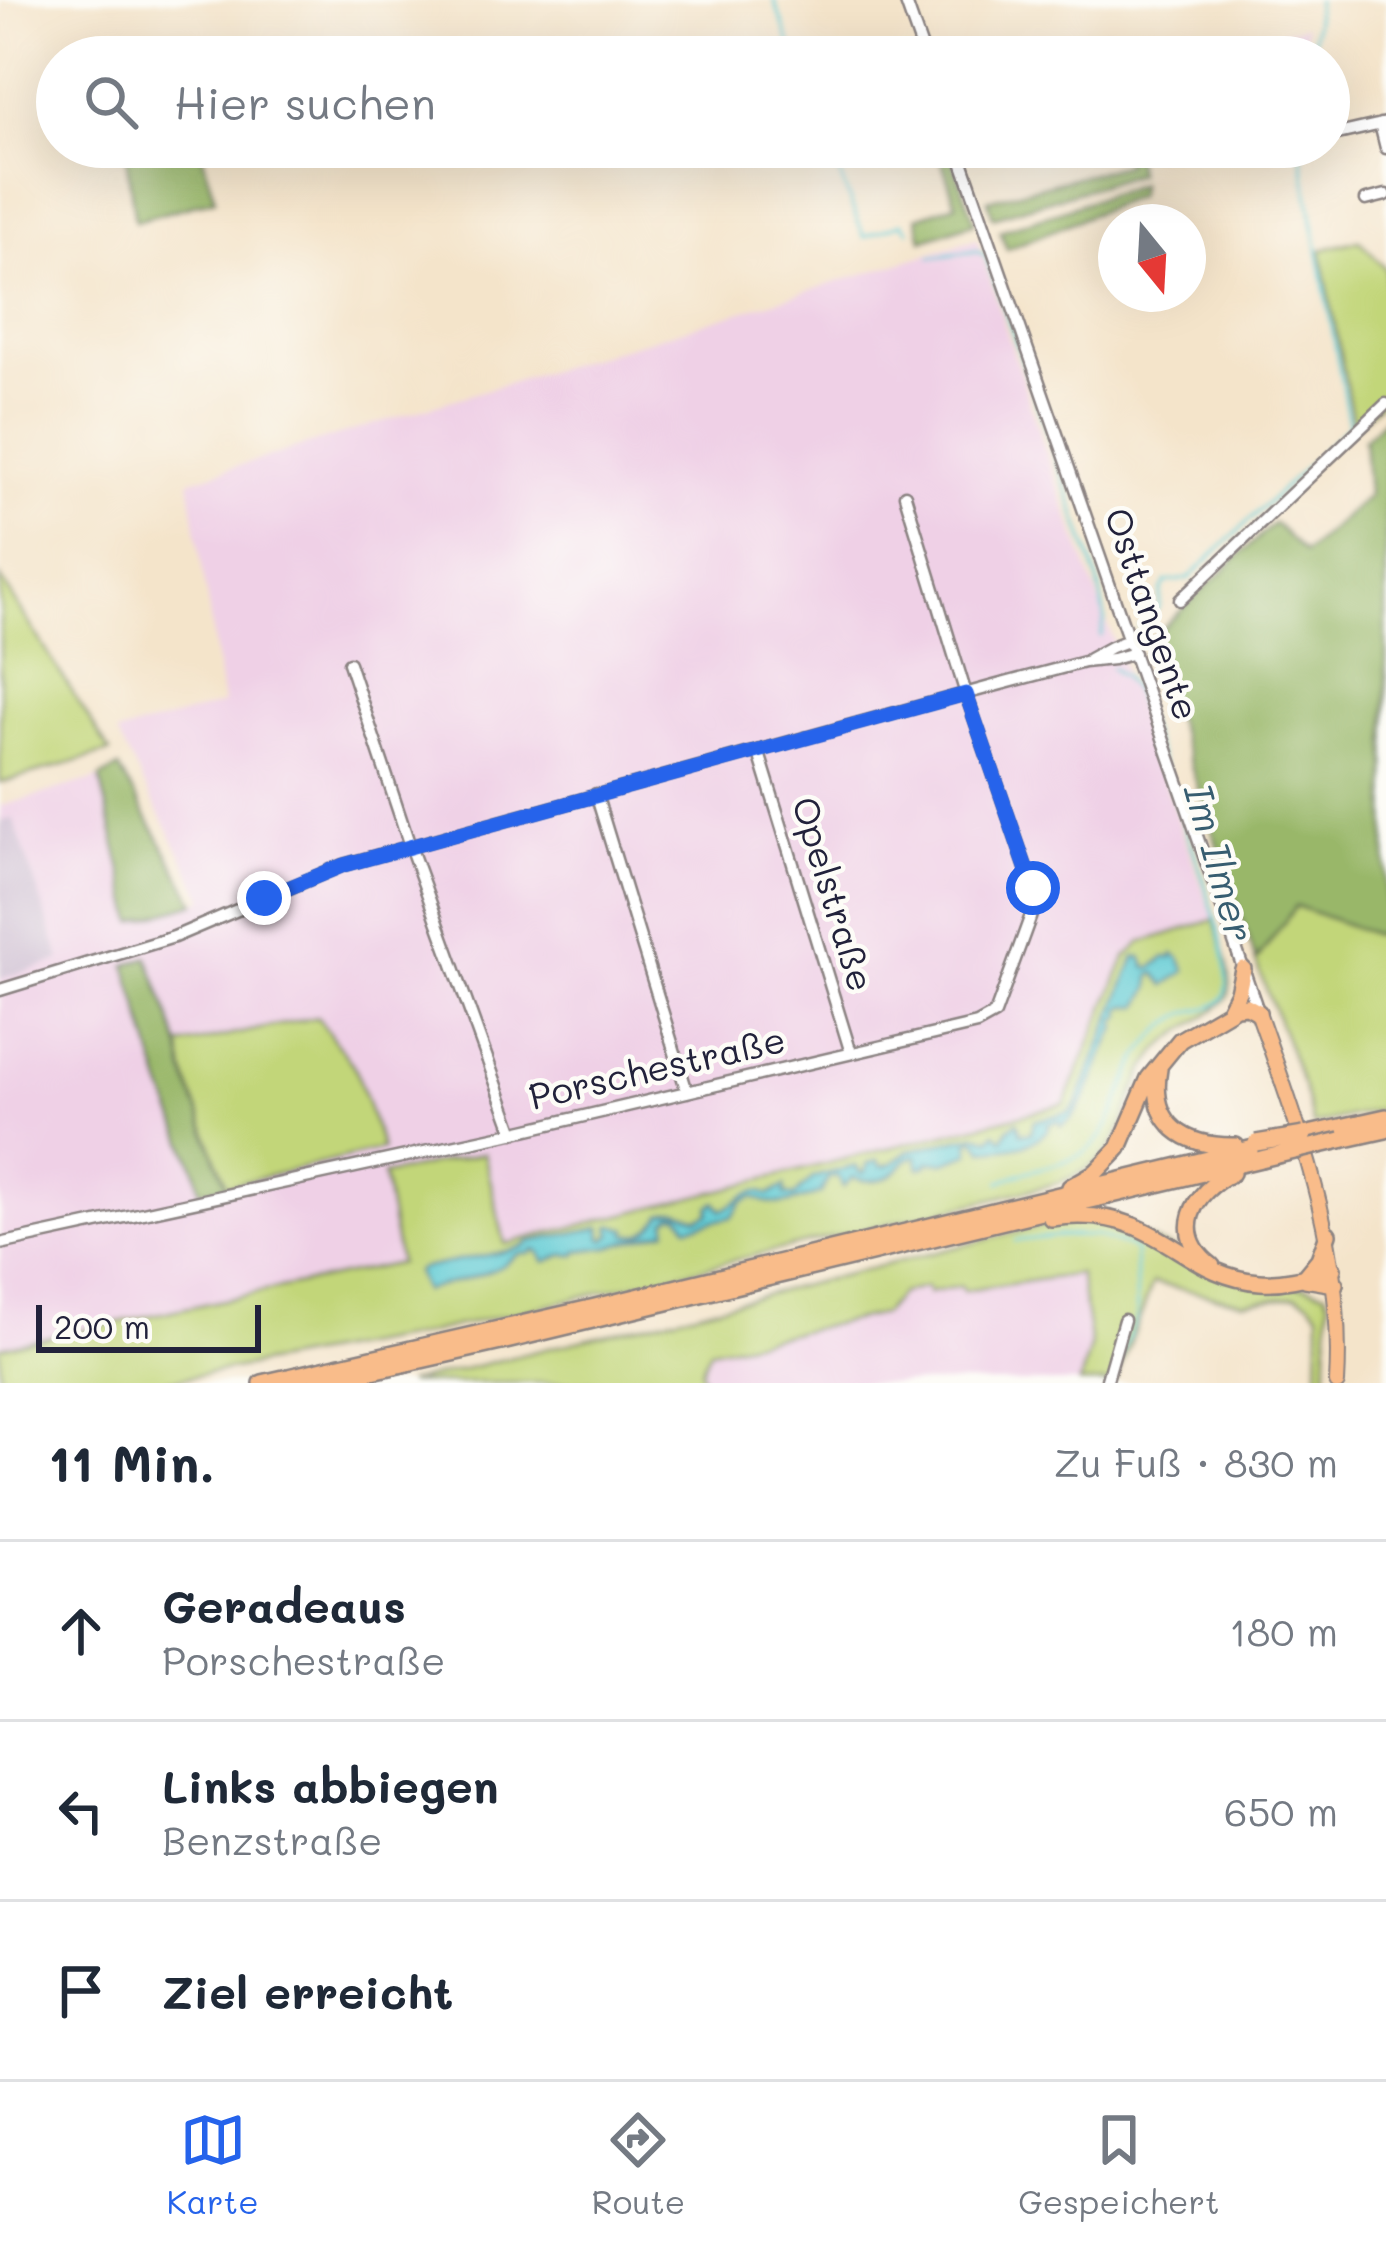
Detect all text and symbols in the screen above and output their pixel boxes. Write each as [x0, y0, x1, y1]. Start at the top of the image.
search box [36, 36, 1350, 168]
icon: search [78, 69, 144, 135]
text: Hier suchen [174, 73, 436, 131]
north arrow [1098, 204, 1206, 312]
street label: Osttangente [1095, 501, 1212, 726]
water label: Im Ilmer [1174, 778, 1267, 948]
street label: Opelstraße [783, 791, 886, 997]
route start [1006, 861, 1060, 915]
route end [237, 871, 291, 925]
street label: Porschestraße [524, 1014, 789, 1119]
scale bar [36, 1299, 261, 1352]
text: 200 m [54, 1304, 150, 1347]
text: 11 Min. [48, 1428, 215, 1495]
text: Zu Fuß · 830 m [1054, 1436, 1338, 1487]
text: Geradeaus [162, 1576, 406, 1634]
icon: ahead [48, 1598, 114, 1664]
text: 180 m [1229, 1605, 1338, 1656]
text: Porschestraße [162, 1634, 445, 1685]
text: Links abbiegen [162, 1756, 499, 1814]
icon: left [48, 1778, 114, 1844]
text: 650 m [1224, 1785, 1338, 1836]
text: Benzstraße [162, 1814, 383, 1865]
icon: arrive [48, 1958, 114, 2024]
text: Ziel erreicht [162, 1962, 453, 2020]
tab: Karte [166, 2107, 259, 2222]
tab: Route [592, 2107, 685, 2222]
tab: Gespeichert [1018, 2107, 1220, 2222]

